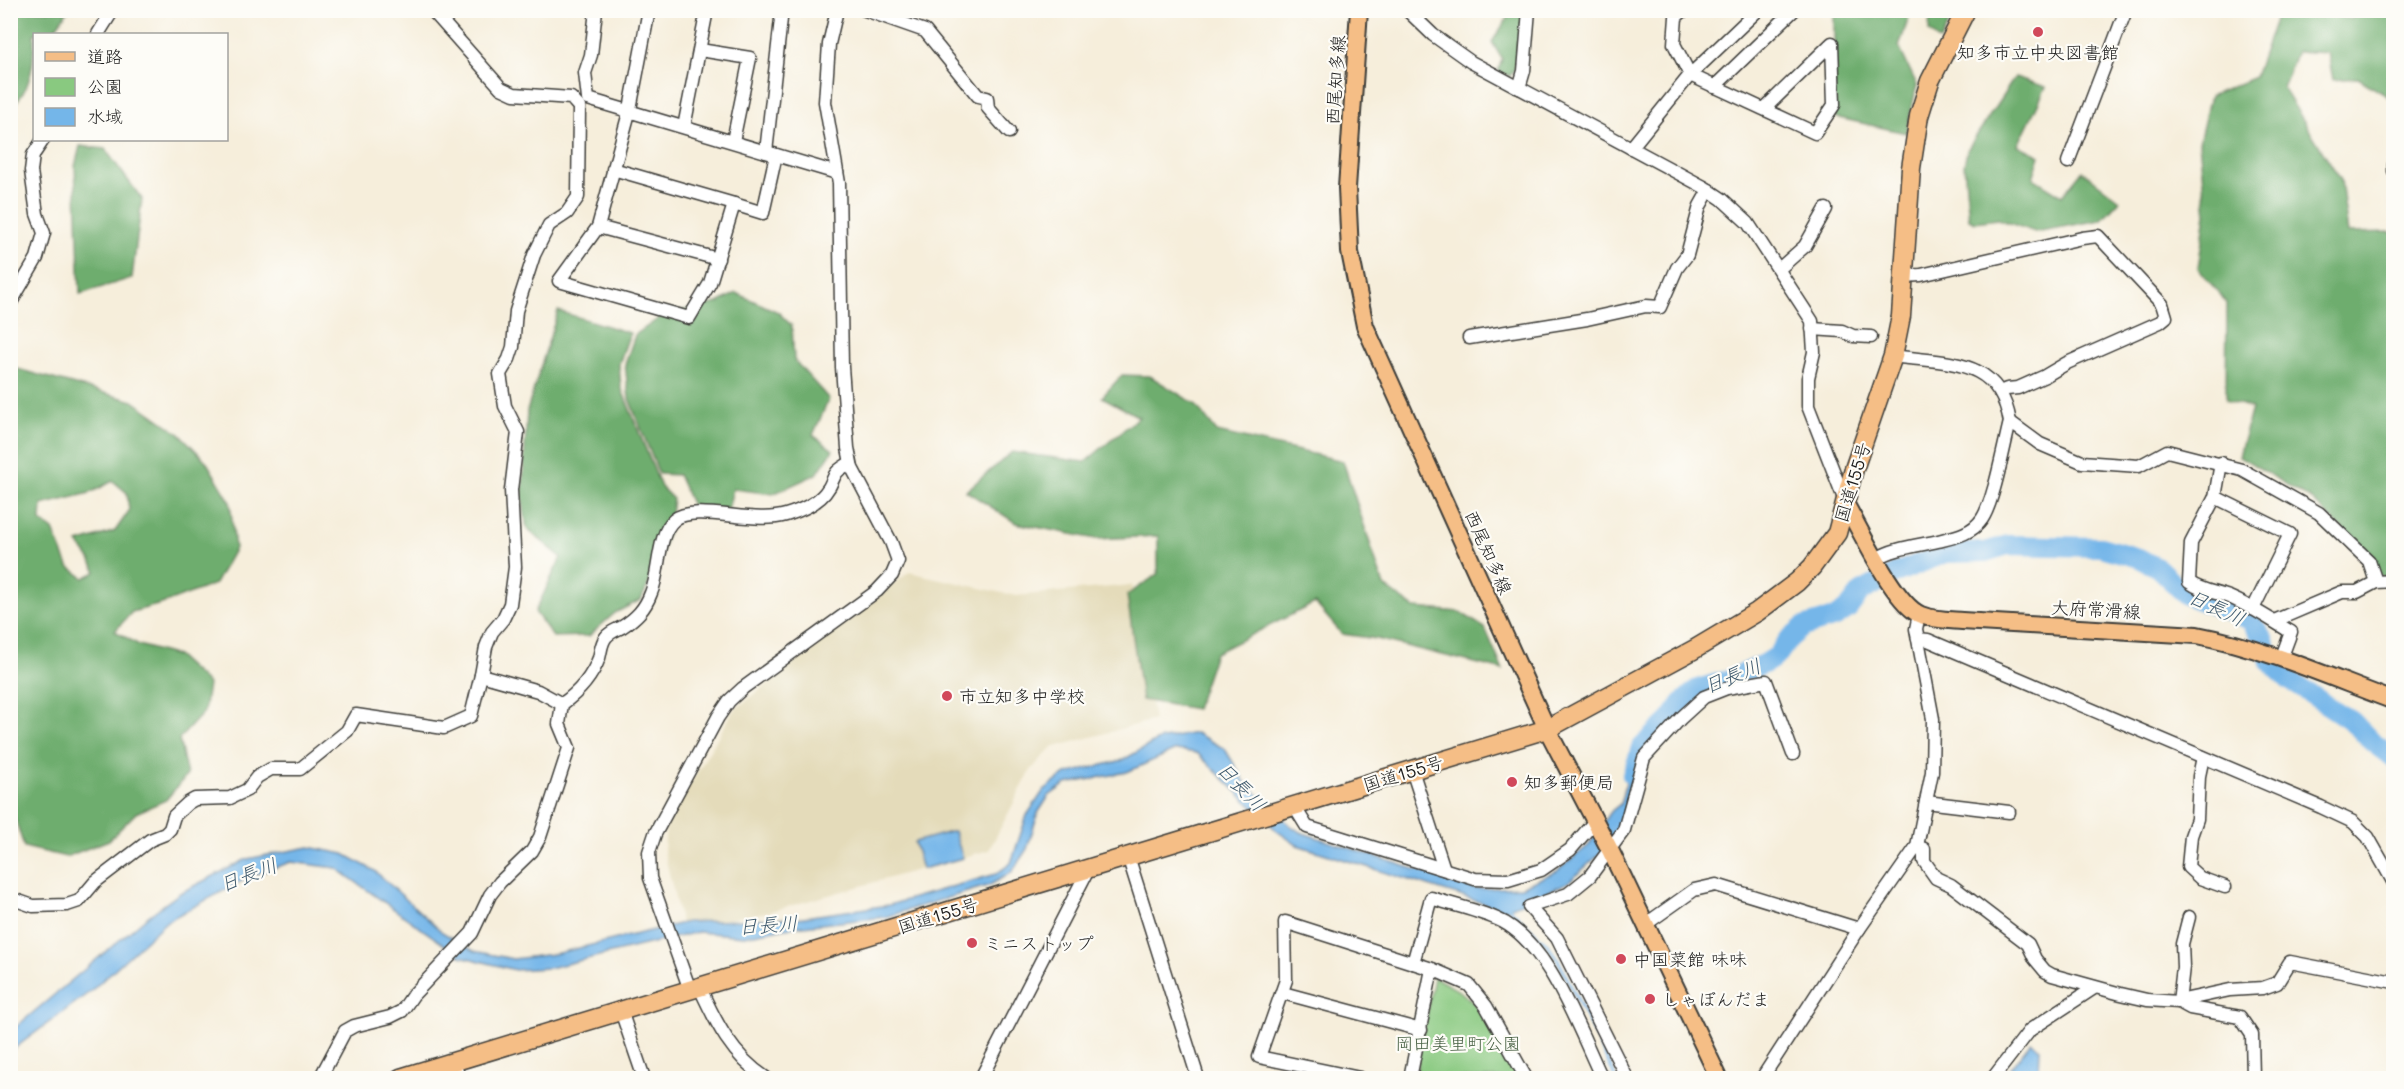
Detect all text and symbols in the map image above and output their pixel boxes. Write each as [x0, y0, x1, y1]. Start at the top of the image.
marker: 知多市立中央図書館 [2031, 25, 2045, 39]
legend [33, 33, 228, 141]
street label: 西尾知多線 [1320, 34, 1350, 126]
place label: 知多市立中央図書館 [1957, 40, 2119, 64]
text: 道路 [87, 44, 123, 68]
text: 公園 [87, 74, 123, 98]
text: 水域 [87, 104, 123, 128]
street label: 国道155号 [1828, 439, 1876, 525]
street label: 西尾知多線 [1460, 506, 1518, 598]
water label: 日長川 [2184, 583, 2250, 631]
street label: 大府常滑線 [2050, 595, 2142, 623]
water label: 日長川 [1699, 652, 1765, 698]
place label: 市立知多中学校 [959, 684, 1085, 708]
marker: 市立知多中学校 [940, 689, 954, 703]
street label: 国道155号 [1360, 749, 1446, 797]
water label: 日長川 [1212, 755, 1272, 817]
place label: 知多郵便局 [1524, 770, 1614, 794]
marker: 知多郵便局 [1505, 775, 1519, 789]
water label: 日長川 [215, 851, 281, 897]
street label: 国道155号 [895, 891, 981, 939]
water label: 日長川 [737, 909, 799, 939]
place label: ミニストップ [984, 931, 1094, 955]
marker: ミニストップ [965, 936, 979, 950]
place label: 中国菜館 味味 [1633, 947, 1747, 971]
marker: 中国菜館 味味 [1614, 952, 1628, 966]
place label: しゃぼんだま [1662, 987, 1770, 1011]
marker: しゃぼんだま [1643, 992, 1657, 1006]
park label: 岡田美里町公園 [1395, 1031, 1521, 1055]

